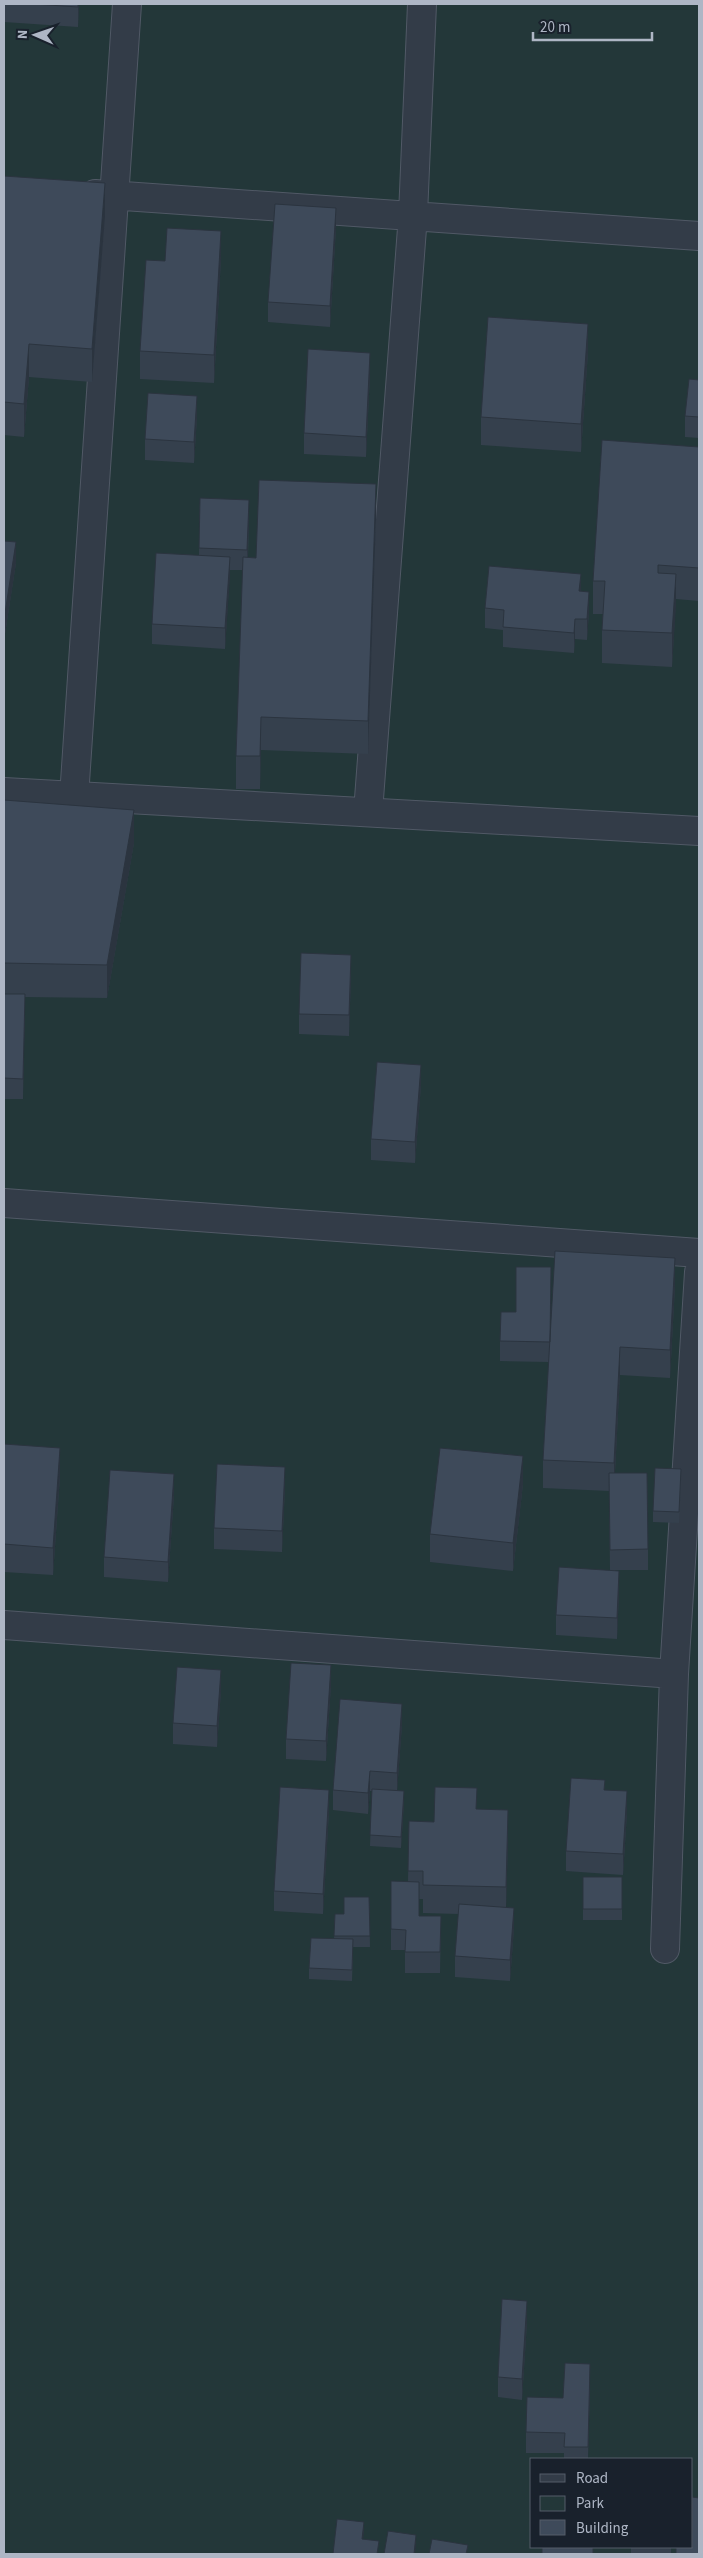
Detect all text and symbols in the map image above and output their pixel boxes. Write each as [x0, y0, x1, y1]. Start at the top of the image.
north arrow [10, 10, 60, 60]
scale bar [533, 10, 652, 42]
text: 20 m [540, 17, 570, 38]
text: N [13, 30, 33, 40]
legend [530, 2458, 693, 2548]
text: Road [576, 2468, 608, 2489]
text: Park [576, 2493, 605, 2514]
text: Building [576, 2518, 629, 2539]

